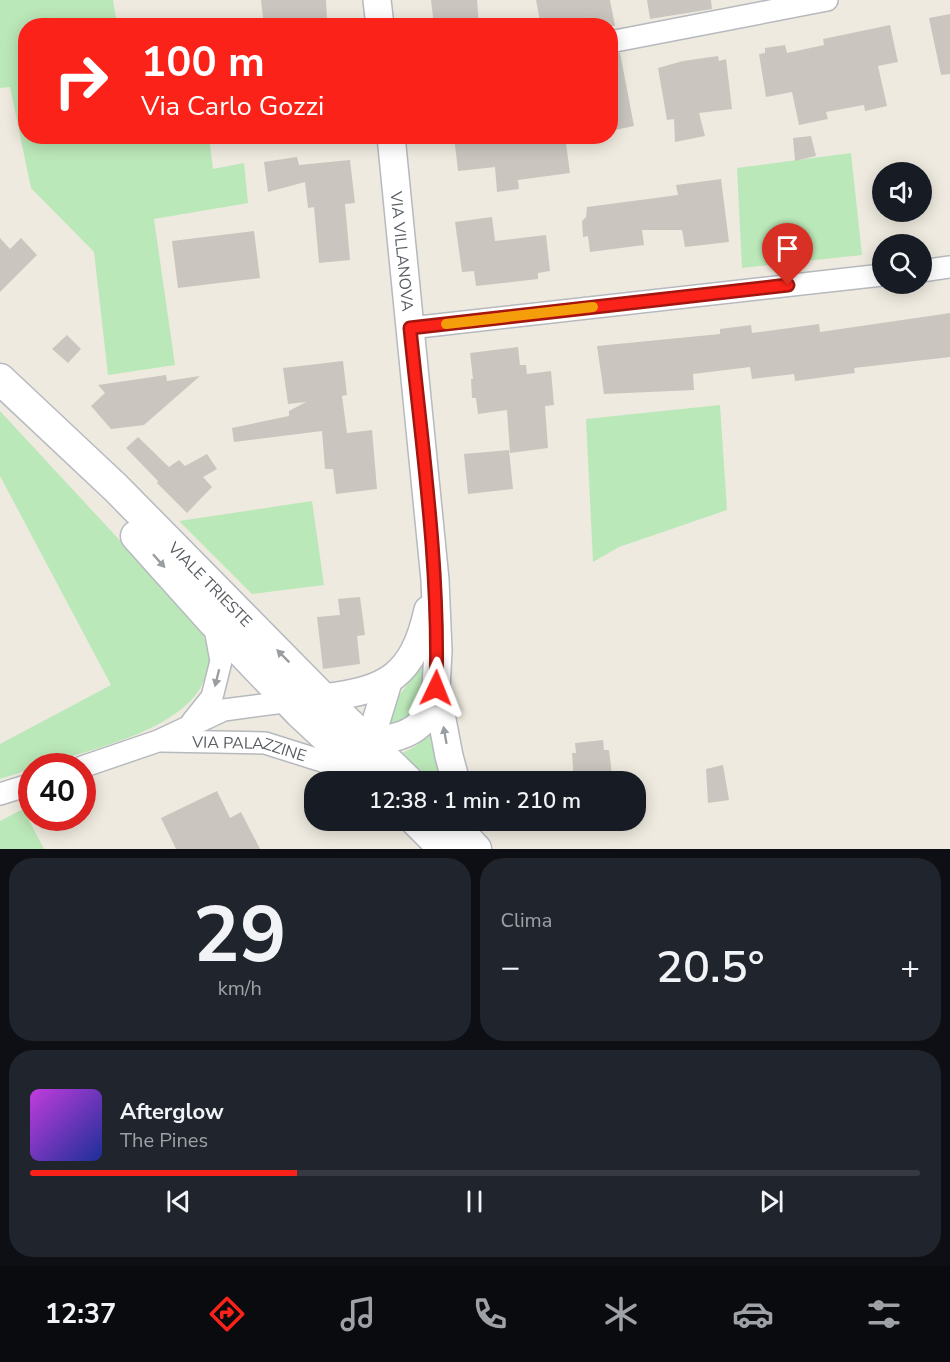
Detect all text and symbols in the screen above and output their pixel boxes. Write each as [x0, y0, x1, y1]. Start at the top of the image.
text: 100 m [141, 34, 265, 91]
icon: right [42, 42, 120, 120]
text: Via Carlo Gozzi [141, 88, 324, 125]
map controls [872, 162, 932, 294]
button: sound [872, 162, 932, 222]
street label: VIA VILLANOVA [384, 189, 418, 313]
pin [762, 223, 813, 285]
icon: arrive [771, 232, 804, 265]
button: search [872, 234, 932, 294]
street label: VIALE TRIESTE [162, 537, 257, 632]
one-way arrow [152, 553, 165, 568]
one-way arrow [276, 650, 290, 664]
position arrow [404, 656, 468, 720]
one-way arrow [211, 668, 221, 687]
one-way arrow [440, 725, 449, 744]
street label: VIA PALAZZINE [191, 732, 309, 767]
speed limit sign: 40 [18, 753, 96, 831]
text: 12:38 · 1 min · 210 m [369, 786, 581, 816]
text: 29 [193, 882, 287, 989]
text: Clima [501, 907, 552, 934]
text: 20.5° [656, 937, 765, 998]
text: − [501, 945, 520, 990]
text: + [900, 945, 920, 990]
text: km/h [218, 975, 262, 1002]
text: Afterglow [120, 1097, 224, 1127]
text: The Pines [120, 1127, 208, 1154]
icon: previous [162, 1185, 195, 1218]
icon: pause [458, 1185, 491, 1218]
icon: next [755, 1185, 788, 1218]
icon: directions [206, 1293, 248, 1335]
icon: music [337, 1293, 379, 1335]
icon: phone [469, 1293, 511, 1335]
icon: climate [600, 1293, 642, 1335]
icon: car [732, 1293, 774, 1335]
icon: filters [863, 1293, 905, 1335]
text: 12:37 [45, 1296, 116, 1333]

